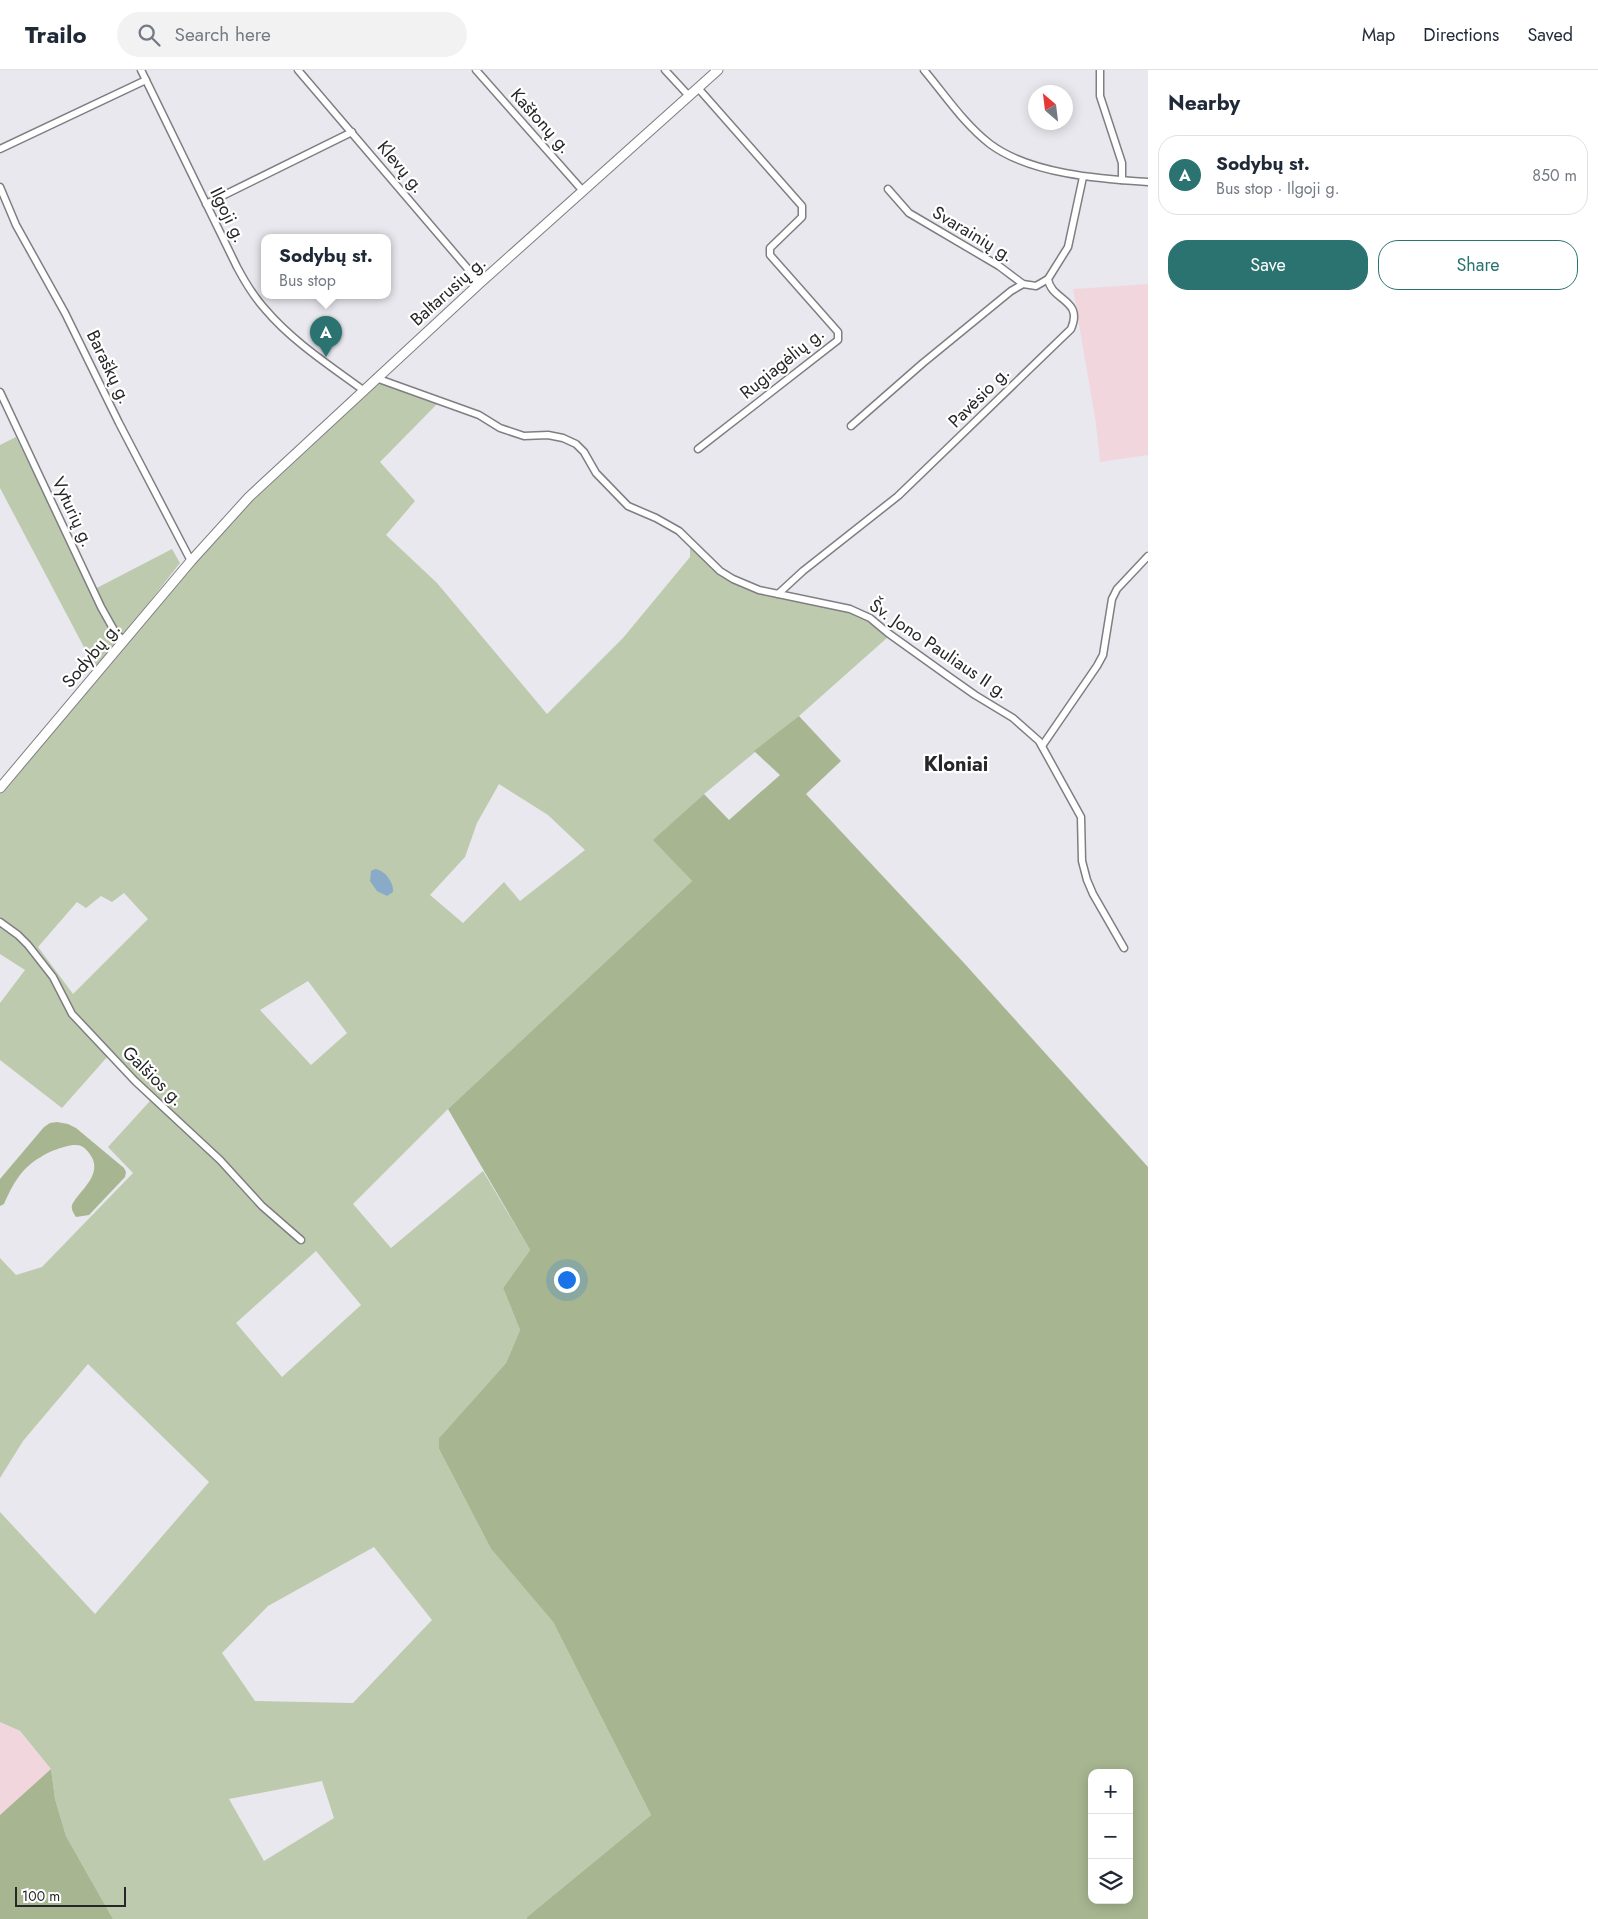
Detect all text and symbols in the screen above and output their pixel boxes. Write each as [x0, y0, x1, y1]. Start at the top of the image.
search box [117, 12, 467, 57]
text: Trailo [25, 17, 87, 52]
icon: search [135, 21, 163, 49]
text: Search here [175, 21, 271, 48]
text: Map [1362, 22, 1395, 48]
text: Directions [1423, 22, 1499, 48]
text: Saved [1527, 22, 1573, 48]
street label: Kaštonų g. [505, 83, 577, 159]
north arrow [1028, 85, 1073, 130]
text: Nearby [1168, 88, 1240, 118]
street label: Klevų g. [371, 135, 431, 199]
text: Sodybų st. [1216, 150, 1310, 177]
text: A [1179, 164, 1191, 187]
text: 850 m [1532, 164, 1577, 187]
text: Bus stop · Ilgoji g. [1216, 177, 1339, 200]
street label: Ilgoji g. [203, 183, 253, 247]
street label: Svarainių g. [927, 200, 1019, 268]
popup [261, 234, 391, 299]
button: Save [1168, 240, 1368, 290]
button: Share [1378, 240, 1578, 290]
text: Sodybų st. [279, 242, 373, 269]
street label: Baltarusių g. [404, 250, 492, 332]
text: Bus stop [279, 269, 336, 292]
pin: A [310, 316, 342, 357]
street label: Rugiagėlių g. [734, 321, 830, 405]
street label: Baraškų g. [80, 326, 138, 408]
street label: Pavėsio g. [942, 360, 1016, 434]
street label: Vyturių g. [45, 473, 101, 551]
street label: Šv. Jono Pauliaus II g. [864, 593, 1014, 705]
street label: Sodybų g. [56, 617, 126, 693]
district label: Kloniai [924, 750, 988, 779]
street label: Galšios g. [116, 1040, 190, 1112]
your location [554, 1267, 580, 1293]
map controls [1088, 1769, 1133, 1904]
button: + [1088, 1769, 1133, 1814]
button: − [1088, 1814, 1133, 1859]
button: layers [1088, 1859, 1133, 1904]
scale bar [15, 1884, 126, 1907]
text: 100 m [22, 1886, 60, 1906]

